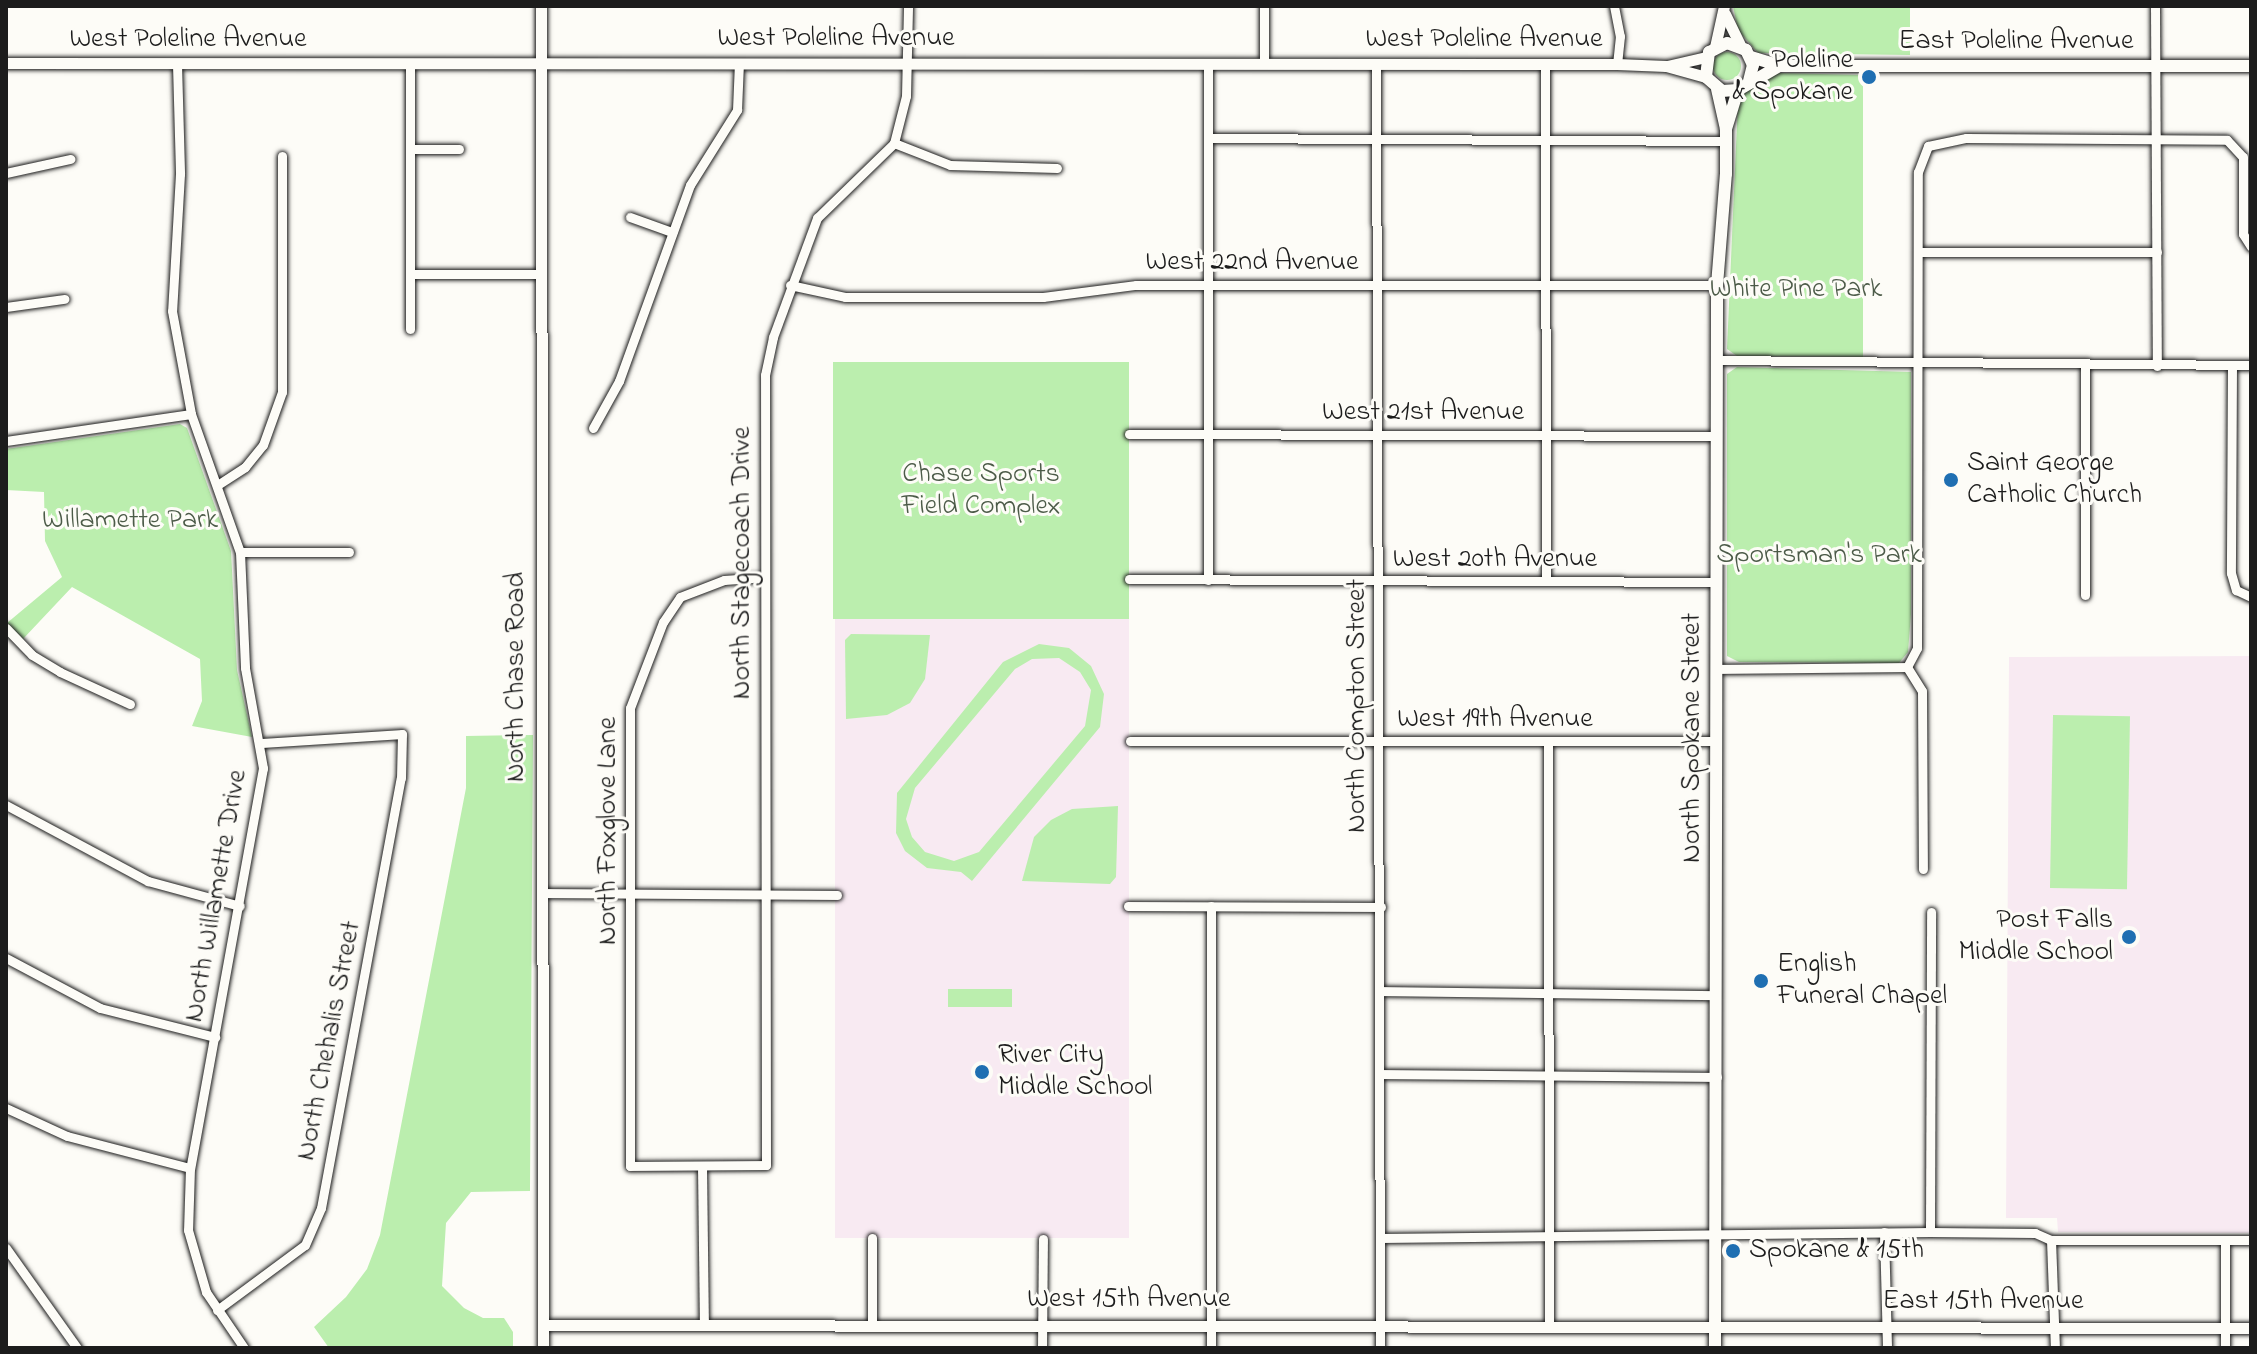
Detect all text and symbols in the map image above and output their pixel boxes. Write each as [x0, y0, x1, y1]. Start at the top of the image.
street label: West Poleline Avenue [717, 22, 955, 56]
street label: West Poleline Avenue [69, 23, 307, 57]
street label: West Poleline Avenue [1365, 23, 1603, 57]
street label: East Poleline Avenue [1898, 25, 2134, 59]
place label: Poleline & Spokane [1733, 44, 1853, 110]
marker: Poleline & Spokane [1860, 68, 1878, 86]
street label: West 22nd Avenue [1146, 246, 1358, 280]
park label: White Pine Park [1710, 273, 1882, 307]
street label: West 21st Avenue [1322, 396, 1524, 430]
street label: North Stagecoach Drive [726, 427, 760, 699]
place label: Saint George Catholic Church [1967, 447, 2142, 513]
park label: Chase Sports Field Complex [901, 458, 1061, 524]
marker: Saint George Catholic Church [1942, 471, 1960, 489]
park label: Willamette Park [42, 504, 218, 538]
park label: Sportsman's Park [1716, 539, 1922, 573]
street label: West 20th Avenue [1393, 543, 1597, 577]
street label: North Chase Road [500, 572, 534, 782]
street label: North Compton Street [1341, 579, 1375, 833]
street label: North Spokane Street [1676, 613, 1710, 863]
street label: West 19th Avenue [1397, 703, 1593, 737]
street label: North Foxglove Lane [592, 717, 626, 945]
street label: North Willamette Drive [178, 767, 256, 1025]
place label: Post Falls Middle School [1959, 904, 2113, 970]
street label: North Chehalis Street [290, 919, 370, 1163]
marker: Post Falls Middle School [2120, 928, 2138, 946]
place label: English Funeral Chapel [1777, 948, 1947, 1014]
marker: English Funeral Chapel [1752, 972, 1770, 990]
place label: River City Middle School [998, 1039, 1152, 1105]
marker: River City Middle School [973, 1063, 991, 1081]
place label: Spokane & 15th [1749, 1234, 1924, 1268]
marker: Spokane & 15th [1724, 1242, 1742, 1260]
street label: West 15th Avenue [1027, 1283, 1231, 1317]
street label: East 15th Avenue [1882, 1285, 2084, 1319]

